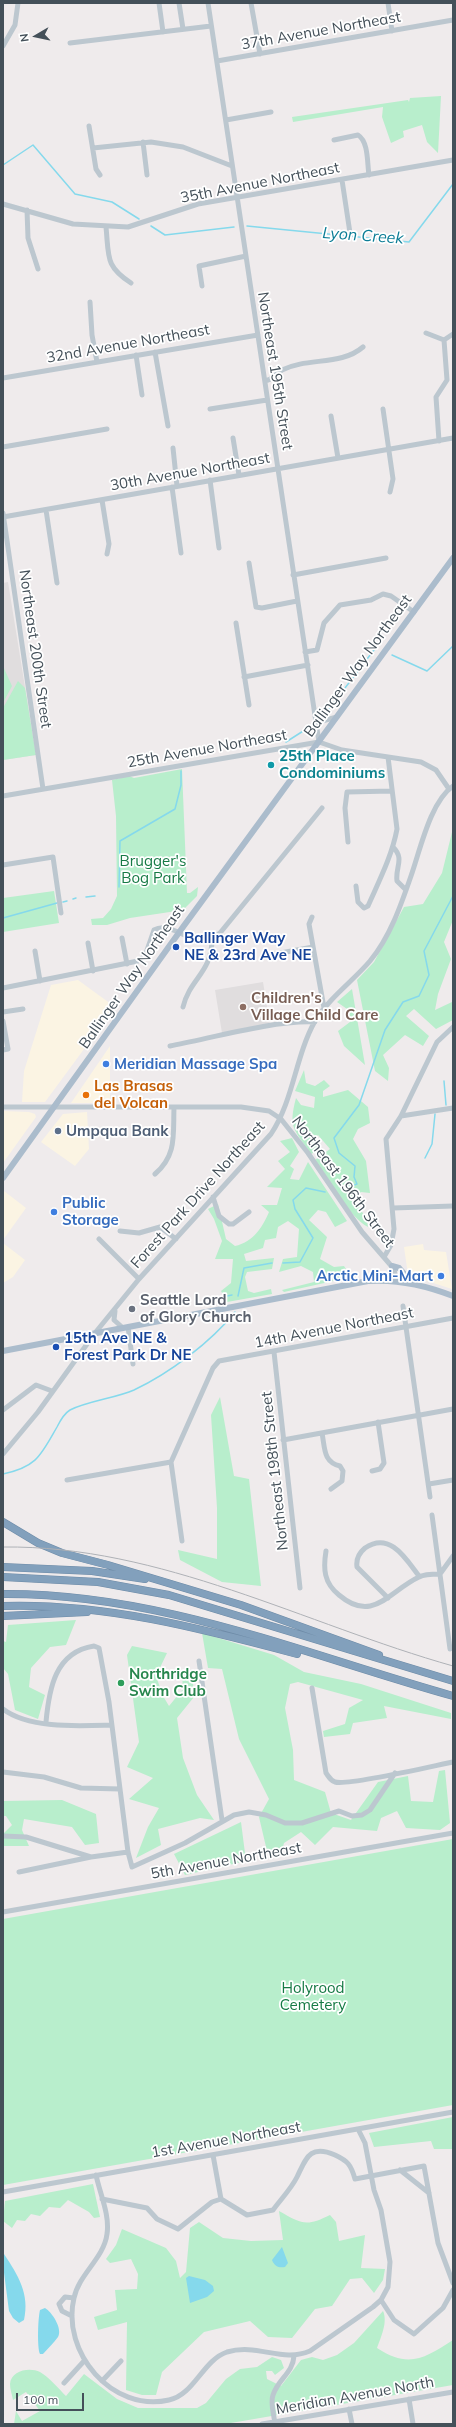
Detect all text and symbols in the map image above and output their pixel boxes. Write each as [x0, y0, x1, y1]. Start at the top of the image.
street label: 37th Avenue Northeast [240, 8, 402, 54]
north arrow [16, 16, 56, 56]
text: N [17, 33, 32, 43]
street label: 35th Avenue Northeast [179, 159, 341, 207]
water label: Lyon Creek [322, 224, 404, 248]
street label: Northeast 195th Street [254, 291, 296, 451]
street label: 32nd Avenue Northeast [45, 321, 211, 367]
street label: 30th Avenue Northeast [109, 449, 271, 495]
street label: Northeast 200th Street [15, 569, 55, 729]
street label: Ballinger Way Northeast [300, 591, 416, 741]
street label: 25th Avenue Northeast [126, 726, 288, 772]
place label: 25th Place Condominiums [279, 747, 385, 782]
marker: 25th Place Condominiums [266, 760, 276, 770]
park label: Brugger's Bog Park [120, 852, 186, 887]
street label: Ballinger Way Northeast [75, 902, 189, 1052]
place label: Ballinger Way NE & 23rd Ave NE [184, 929, 311, 964]
marker: Ballinger Way NE & 23rd Ave NE [171, 942, 181, 952]
place label: Children's Village Child Care [251, 989, 378, 1024]
marker: Children's Village Child Care [238, 1002, 248, 1012]
place label: Meridian Massage Spa [114, 1055, 277, 1073]
marker: Meridian Massage Spa [101, 1059, 111, 1069]
place label: Las Brasas del Volcan [94, 1077, 173, 1112]
marker: Las Brasas del Volcan [81, 1090, 91, 1100]
street label: Northeast 196th Street [288, 1113, 398, 1251]
street label: Forest Park Drive Northeast [127, 1118, 269, 1272]
place label: Umpqua Bank [66, 1122, 169, 1140]
marker: Umpqua Bank [53, 1126, 63, 1136]
place label: Public Storage [62, 1194, 119, 1229]
marker: Public Storage [49, 1207, 59, 1217]
place label: Arctic Mini-Mart [316, 1267, 433, 1285]
marker: Arctic Mini-Mart [436, 1271, 446, 1281]
place label: Seattle Lord of Glory Church [140, 1291, 252, 1326]
marker: Seattle Lord of Glory Church [127, 1304, 137, 1314]
street label: 14th Avenue Northeast [253, 1304, 415, 1352]
place label: 15th Ave NE & Forest Park Dr NE [64, 1329, 191, 1364]
marker: 15th Ave NE & Forest Park Dr NE [51, 1342, 61, 1352]
street label: Northeast 198th Street [258, 1391, 292, 1551]
place label: Northridge Swim Club [129, 1665, 207, 1700]
marker: Northridge Swim Club [116, 1678, 126, 1688]
street label: 5th Avenue Northeast [149, 1839, 303, 1883]
park label: Holyrood Cemetery [280, 1979, 346, 2014]
street label: 1st Avenue Northeast [150, 2118, 302, 2162]
street label: Meridian Avenue North [275, 2373, 435, 2419]
scale bar [18, 2385, 86, 2411]
text: 100 m [23, 2392, 58, 2407]

